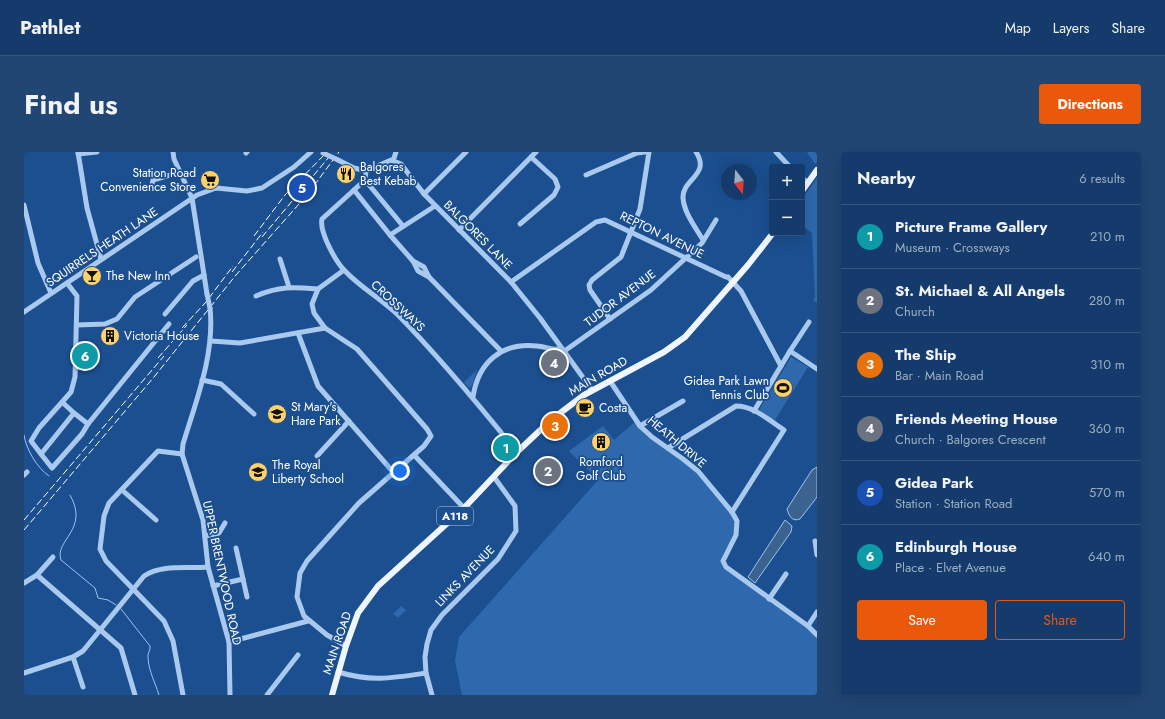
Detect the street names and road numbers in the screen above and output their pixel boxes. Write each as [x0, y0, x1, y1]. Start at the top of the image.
street label: BALGORES LANE [439, 196, 517, 274]
street label: SQUIRRELS HEATH LANE [42, 203, 162, 291]
street label: REPTON AVENUE [617, 207, 707, 263]
street label: TUDOR AVENUE [580, 265, 660, 331]
street label: CROSSWAYS [367, 276, 430, 336]
street label: MAIN ROAD [565, 352, 631, 400]
street label: HEATH DRIVE [643, 412, 711, 472]
street label: UPPER BRENTWOOD ROAD [198, 499, 246, 647]
road number: A118 [437, 507, 473, 525]
street label: LINKS AVENUE [431, 541, 499, 611]
street label: MAIN ROAD [318, 609, 356, 677]

